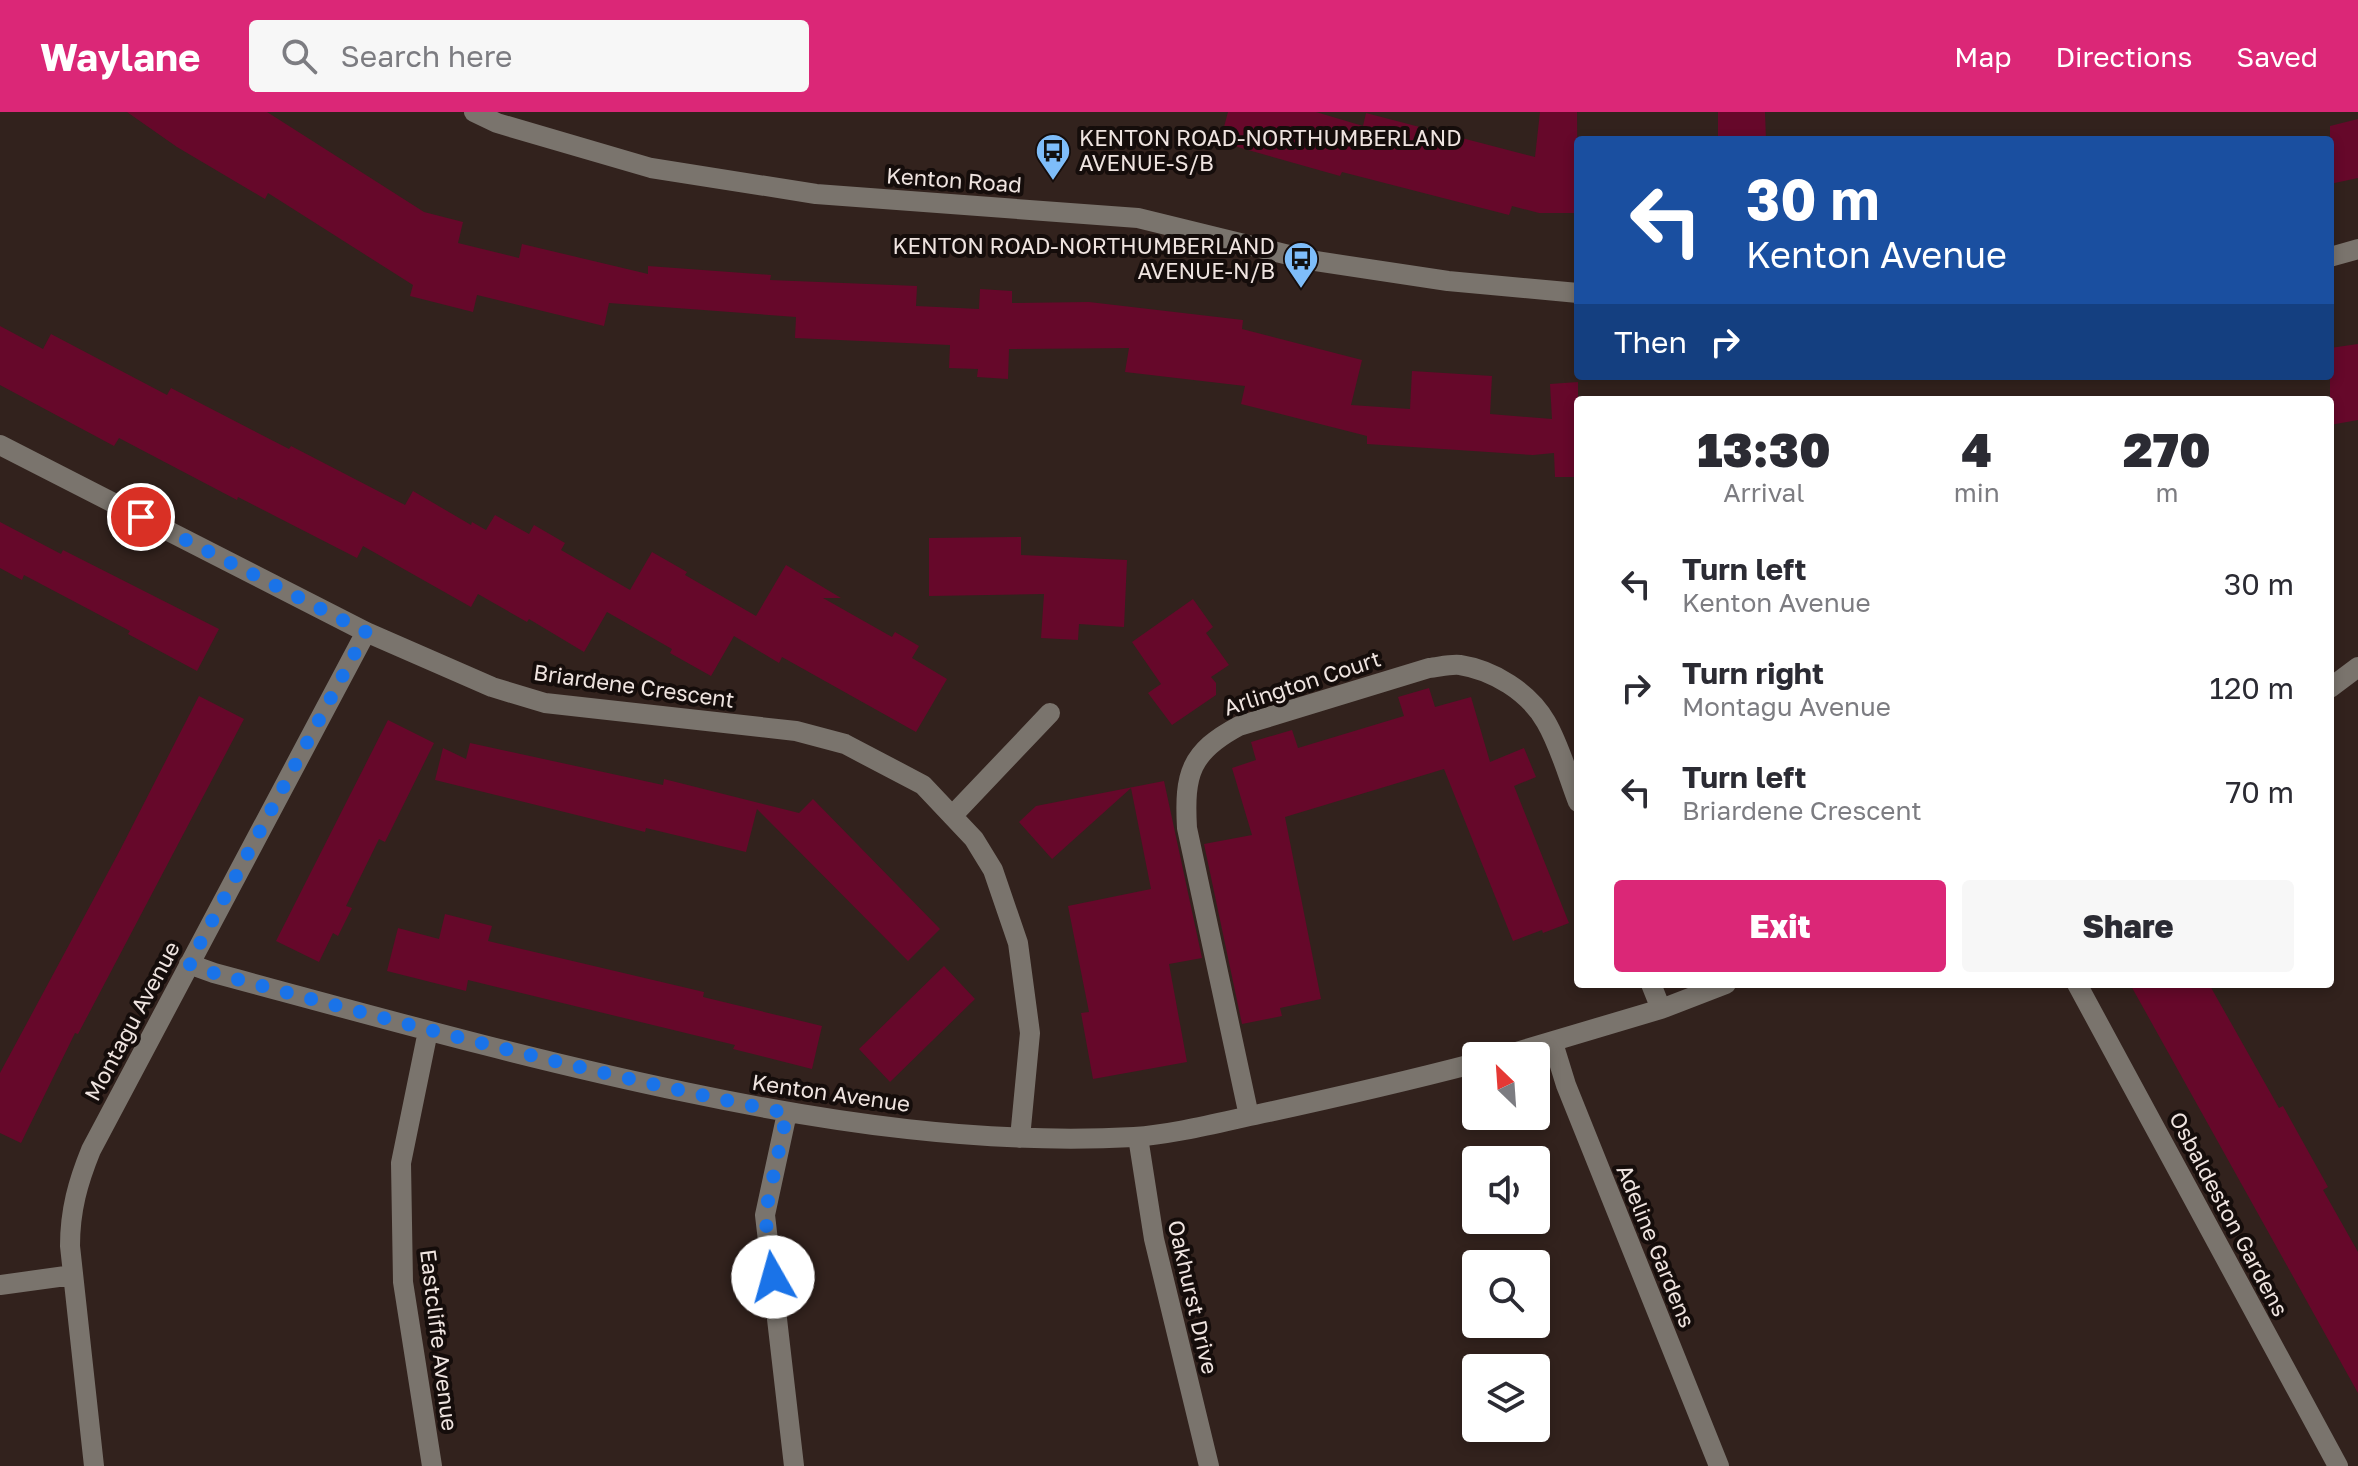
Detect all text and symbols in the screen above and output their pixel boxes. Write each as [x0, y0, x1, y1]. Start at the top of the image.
search box [249, 20, 809, 92]
text: Waylane [40, 34, 201, 79]
icon: search [277, 34, 321, 78]
text: Search here [341, 38, 512, 74]
text: Map [1954, 40, 2011, 73]
text: Directions [2055, 40, 2192, 73]
text: Saved [2236, 40, 2318, 73]
place label: KENTON ROAD-NORTHUMBERLAND AVENUE-S/B [1079, 124, 1462, 176]
bus stop icon: KENTON ROAD-NORTHUMBERLAND AVENUE-S/B [1034, 132, 1072, 182]
street label: Kenton Road [885, 161, 1023, 198]
text: 30 m [1746, 165, 1880, 232]
icon: left [1614, 168, 1718, 272]
place label: KENTON ROAD-NORTHUMBERLAND AVENUE-N/B [892, 232, 1275, 284]
text: Kenton Avenue [1746, 233, 2007, 276]
bus stop icon: KENTON ROAD-NORTHUMBERLAND AVENUE-N/B [1282, 240, 1320, 290]
icon: right [1703, 320, 1747, 364]
text: Then [1614, 324, 1687, 360]
text: 13:30 [1697, 420, 1831, 478]
text: 4 [1962, 420, 1992, 478]
text: 270 [2123, 420, 2211, 478]
text: Arrival [1723, 477, 1805, 508]
text: min [1954, 477, 2000, 508]
text: m [2155, 477, 2178, 508]
pin [107, 483, 175, 551]
icon: arrive [119, 495, 163, 539]
text: Turn left [1682, 551, 1807, 587]
icon: left [1614, 562, 1658, 606]
text: 30 m [2224, 566, 2294, 602]
text: Kenton Avenue [1682, 587, 1871, 618]
street label: Arlington Court [1220, 644, 1384, 721]
text: Turn right [1682, 655, 1824, 691]
street label: Briardene Crescent [532, 658, 736, 713]
icon: right [1614, 666, 1658, 710]
text: 120 m [2209, 670, 2294, 706]
text: Montagu Avenue [1682, 691, 1891, 722]
text: Turn left [1682, 759, 1807, 795]
icon: left [1614, 770, 1658, 814]
text: 70 m [2225, 774, 2294, 810]
text: Briardene Crescent [1682, 795, 1922, 826]
button: Exit [1614, 880, 1946, 972]
button: Share [1962, 880, 2294, 972]
street label: Montagu Avenue [78, 936, 185, 1105]
north arrow [1462, 1042, 1550, 1130]
map controls [1462, 1042, 1550, 1442]
street label: Kenton Avenue [750, 1068, 912, 1117]
street label: Osbaldeston Gardens [2164, 1107, 2295, 1321]
button: sound [1462, 1146, 1550, 1234]
street label: Adeline Gardens [1611, 1160, 1701, 1331]
street label: Oakhurst Drive [1163, 1217, 1224, 1376]
position arrow [731, 1235, 815, 1319]
street label: Eastcliffe Avenue [415, 1247, 464, 1432]
button: search [1462, 1250, 1550, 1338]
button: layers [1462, 1354, 1550, 1442]

